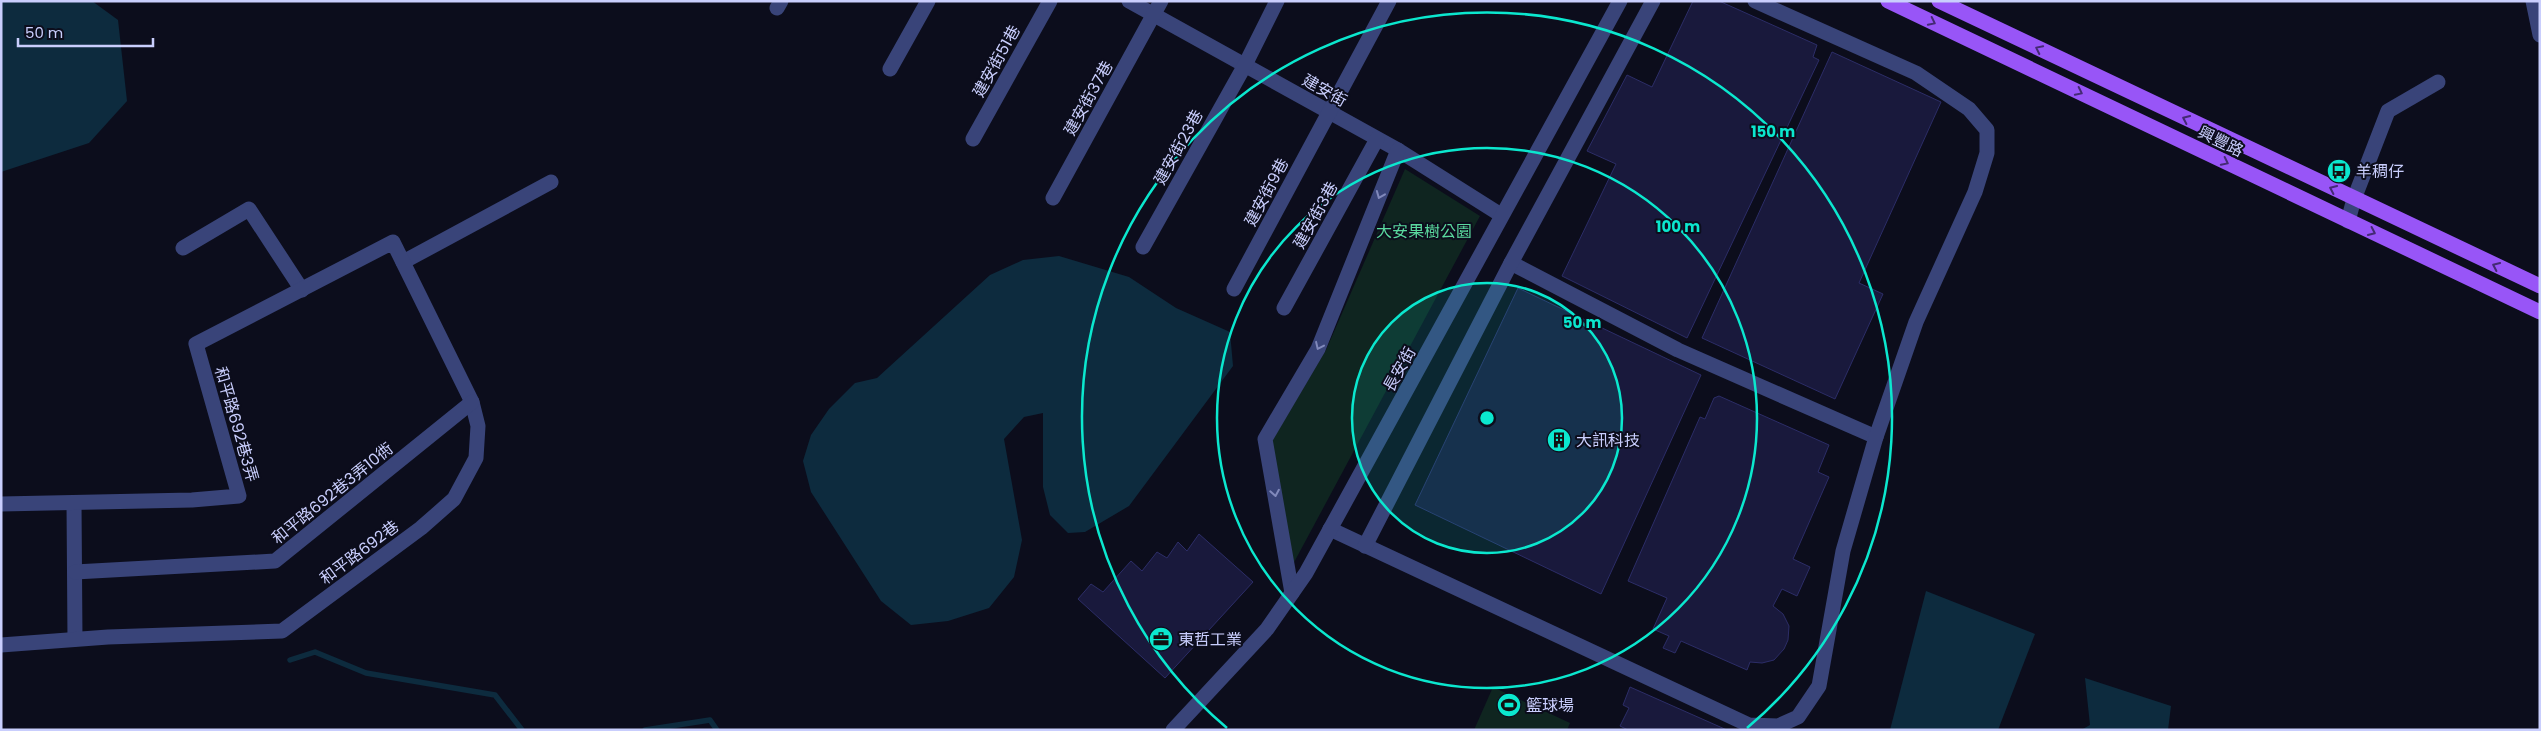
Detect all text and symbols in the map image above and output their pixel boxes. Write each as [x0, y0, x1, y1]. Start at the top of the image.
scale bar [18, 15, 152, 47]
one-way arrow [1927, 16, 1936, 26]
street label: 建安街51巷 [967, 21, 1026, 101]
text: 50 m [25, 22, 63, 43]
one-way arrow [2035, 45, 2044, 56]
street label: 建安街37巷 [1058, 57, 1118, 140]
street label: 建安街 [1298, 69, 1351, 112]
one-way arrow [2074, 86, 2083, 97]
street label: 建安街23巷 [1148, 106, 1209, 189]
one-way arrow [2182, 115, 2191, 126]
text: 150 m [1751, 121, 1795, 142]
street label: 興豐路 [2194, 121, 2247, 162]
street label: 建安街9巷 [1239, 154, 1294, 230]
one-way arrow [2220, 156, 2229, 166]
bus stop icon: 羊稠仔 [2326, 158, 2352, 184]
place label: 羊稠仔 [2356, 160, 2404, 183]
street label: 建安街3巷 [1288, 178, 1343, 253]
one-way arrow [2329, 184, 2338, 195]
one-way arrow [1376, 190, 1386, 199]
text: 100 m [1656, 216, 1700, 237]
park label: 大安果樹公園 [1376, 220, 1472, 243]
one-way arrow [2367, 226, 2376, 237]
one-way arrow [2492, 261, 2501, 272]
text: 50 m [1563, 312, 1601, 333]
one-way arrow [1314, 341, 1325, 350]
street label: 長安街 [1378, 343, 1421, 396]
street label: 和平路692巷3弄 [209, 364, 264, 484]
centre of rings [1478, 409, 1496, 427]
building icon: 大訊科技 [1546, 427, 1572, 453]
place label: 大訊科技 [1576, 429, 1640, 452]
street label: 和平路692巷3弄10衖 [267, 437, 398, 550]
one-way arrow [1269, 489, 1279, 497]
street label: 和平路692巷 [315, 515, 404, 590]
office icon: 東哲工業 [1148, 626, 1174, 652]
place label: 東哲工業 [1178, 628, 1242, 651]
sports icon: 籃球場 [1496, 692, 1522, 718]
place label: 籃球場 [1526, 694, 1574, 717]

